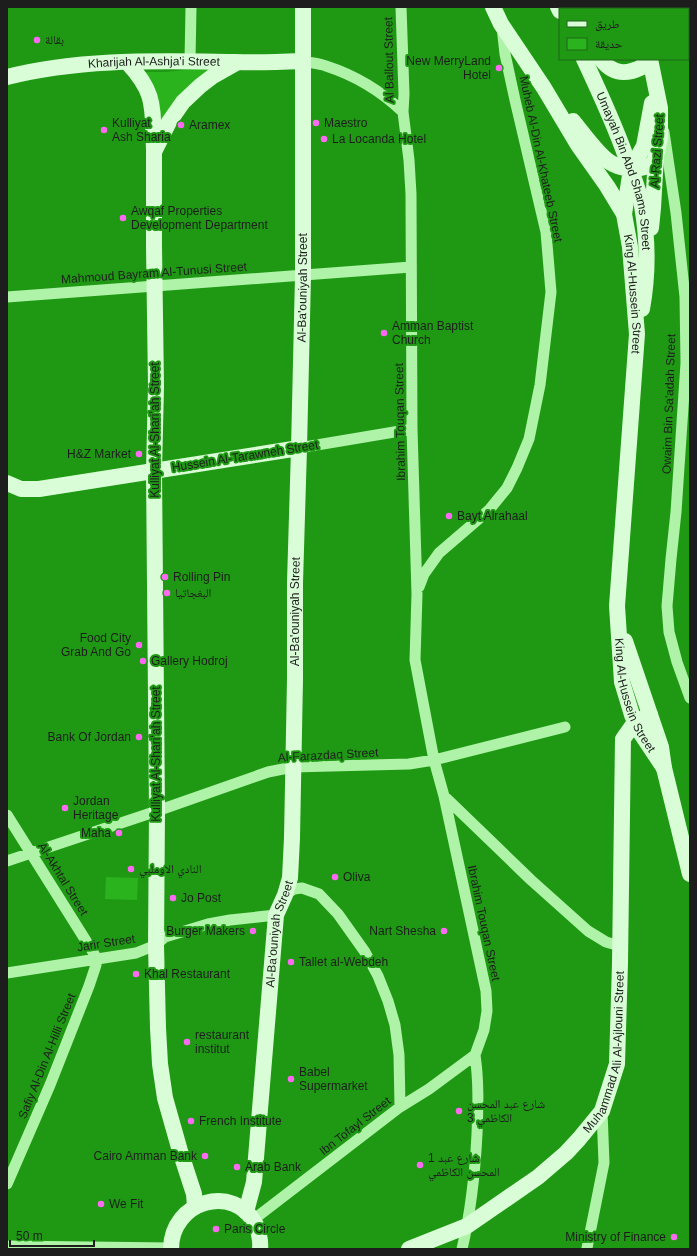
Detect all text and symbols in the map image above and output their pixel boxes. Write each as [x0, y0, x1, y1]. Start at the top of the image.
legend [559, 8, 689, 60]
street label: Al Ballout Street [381, 16, 397, 103]
text: طريق [595, 17, 620, 31]
place label: بقالة [45, 33, 64, 47]
marker: بقالة [32, 35, 42, 45]
text: حديقة [595, 37, 623, 51]
street label: Kharijah Al-Ashja'i Street [87, 54, 221, 71]
place label: New MerryLand Hotel [406, 54, 491, 82]
marker: New MerryLand Hotel [494, 63, 504, 73]
street label: Muheb Al-Din Al-Khateeb Street [517, 75, 566, 244]
street label: Umayah Bin Abd Shams Street [593, 90, 653, 251]
street label: Al-Razi Street [647, 113, 667, 188]
place label: Kulliyat Ash Sharia [112, 116, 171, 144]
place label: Maestro [324, 116, 368, 130]
place label: Aramex [189, 118, 230, 132]
marker: Maestro [311, 118, 321, 128]
marker: Aramex [176, 120, 186, 130]
marker: Kulliyat Ash Sharia [99, 125, 109, 135]
place label: La Locanda Hotel [332, 132, 426, 146]
marker: La Locanda Hotel [319, 134, 329, 144]
place label: Awqaf Properties Development Department [131, 204, 268, 232]
marker: Awqaf Properties Development Department [118, 213, 128, 223]
street label: Al-Ba'ouniyah Street [294, 233, 310, 343]
street label: King Al-Hussein Street [621, 233, 644, 355]
street label: Mahmoud Bayram Al-Tunusi Street [61, 259, 248, 286]
place label: Amman Baptist Church [392, 319, 474, 347]
marker: Amman Baptist Church [379, 328, 389, 338]
street label: Owaim Bin Sa'adah Street [660, 333, 678, 474]
street label: Kulliyat Al-Shariʻah Street [148, 362, 162, 498]
street label: Ibrahim Touqan Street [392, 362, 408, 481]
street label: Hussein Al-Tarawneh Street [171, 437, 320, 474]
place label: H&Z Market [67, 447, 132, 461]
marker: H&Z Market [134, 449, 144, 459]
place label: Bayt Alrahaal [457, 509, 528, 523]
marker: Bayt Alrahaal [444, 511, 454, 521]
street label: Al-Ba'ouniyah Street [288, 556, 303, 666]
place label: Rolling Pin [173, 570, 230, 584]
marker: Rolling Pin [160, 572, 170, 582]
place label: البغجاتيا [175, 586, 212, 600]
marker: البغجاتيا [162, 588, 172, 598]
place label: Food City Grab And Go [61, 631, 131, 659]
street label: King Al-Hussein Street [612, 638, 659, 755]
marker: Food City Grab And Go [134, 640, 144, 650]
place label: Gallery Hodroj [151, 654, 228, 668]
marker: Gallery Hodroj [138, 656, 148, 666]
street label: Kulliyat Al-Shariʻah Street [149, 686, 163, 822]
place label: Bank Of Jordan [48, 730, 131, 744]
marker: Bank Of Jordan [134, 732, 144, 742]
street label: Al-Farazdaq Street [277, 745, 379, 765]
place label: Jordan Heritage [73, 794, 119, 822]
marker: Jordan Heritage [60, 803, 70, 813]
place label: Maha [81, 826, 111, 840]
marker: Maha [114, 828, 124, 838]
street label: Al-Akhtal Street [35, 840, 91, 919]
place label: النادي الاوملبي [139, 862, 202, 879]
marker: النادي الاوملبي [126, 864, 136, 874]
street label: Ibrahim Touqan Street [465, 864, 503, 983]
place label: Oliva [343, 870, 371, 884]
marker: Oliva [330, 872, 340, 882]
street label: Al-Ba'ouniyah Street [263, 878, 296, 988]
place label: Jo Post [181, 891, 222, 905]
marker: Jo Post [168, 893, 178, 903]
place label: Burger Makers [166, 924, 245, 938]
place label: Nart Shesha [369, 924, 436, 938]
marker: Burger Makers [248, 926, 258, 936]
marker: Nart Shesha [439, 926, 449, 936]
street label: Jarir Street [76, 931, 137, 955]
place label: Tallet al-Webdeh [299, 955, 388, 969]
marker: Tallet al-Webdeh [286, 957, 296, 967]
place label: Khal Restaurant [144, 967, 231, 981]
marker: Khal Restaurant [131, 969, 141, 979]
street label: Muhammad Ali Al-Ajlouni Street [580, 970, 627, 1136]
street label: Safiy Al-Din Al-Hilli Street [15, 991, 79, 1121]
place label: restaurant institut [195, 1028, 250, 1056]
marker: restaurant institut [182, 1037, 192, 1047]
place label: Babel Supermarket [299, 1065, 368, 1093]
marker: Babel Supermarket [286, 1074, 296, 1084]
street label: Ibn Tofayl Street [317, 1093, 394, 1158]
place label: شارع عبد المحسن الكاظمي 3 [467, 1097, 545, 1128]
marker: شارع عبد المحسن الكاظمي 3 [454, 1106, 464, 1116]
place label: French Institute [199, 1114, 282, 1128]
marker: French Institute [186, 1116, 196, 1126]
place label: Cairo Amman Bank [94, 1149, 198, 1163]
marker: Cairo Amman Bank [200, 1151, 210, 1161]
place label: 1 شارع عبد المحسن الكاظمي [428, 1151, 500, 1182]
place label: Arab Bank [245, 1160, 302, 1174]
marker: 1 شارع عبد المحسن الكاظمي [415, 1160, 425, 1170]
marker: Arab Bank [232, 1162, 242, 1172]
place label: We Fit [109, 1197, 144, 1211]
marker: We Fit [96, 1199, 106, 1209]
scale bar [10, 1222, 94, 1248]
place label: Paris Circle [224, 1222, 286, 1236]
marker: Paris Circle [211, 1224, 221, 1234]
text: 50 m [16, 1229, 43, 1243]
place label: Ministry of Finance [565, 1230, 666, 1244]
marker: Ministry of Finance [669, 1232, 679, 1242]

